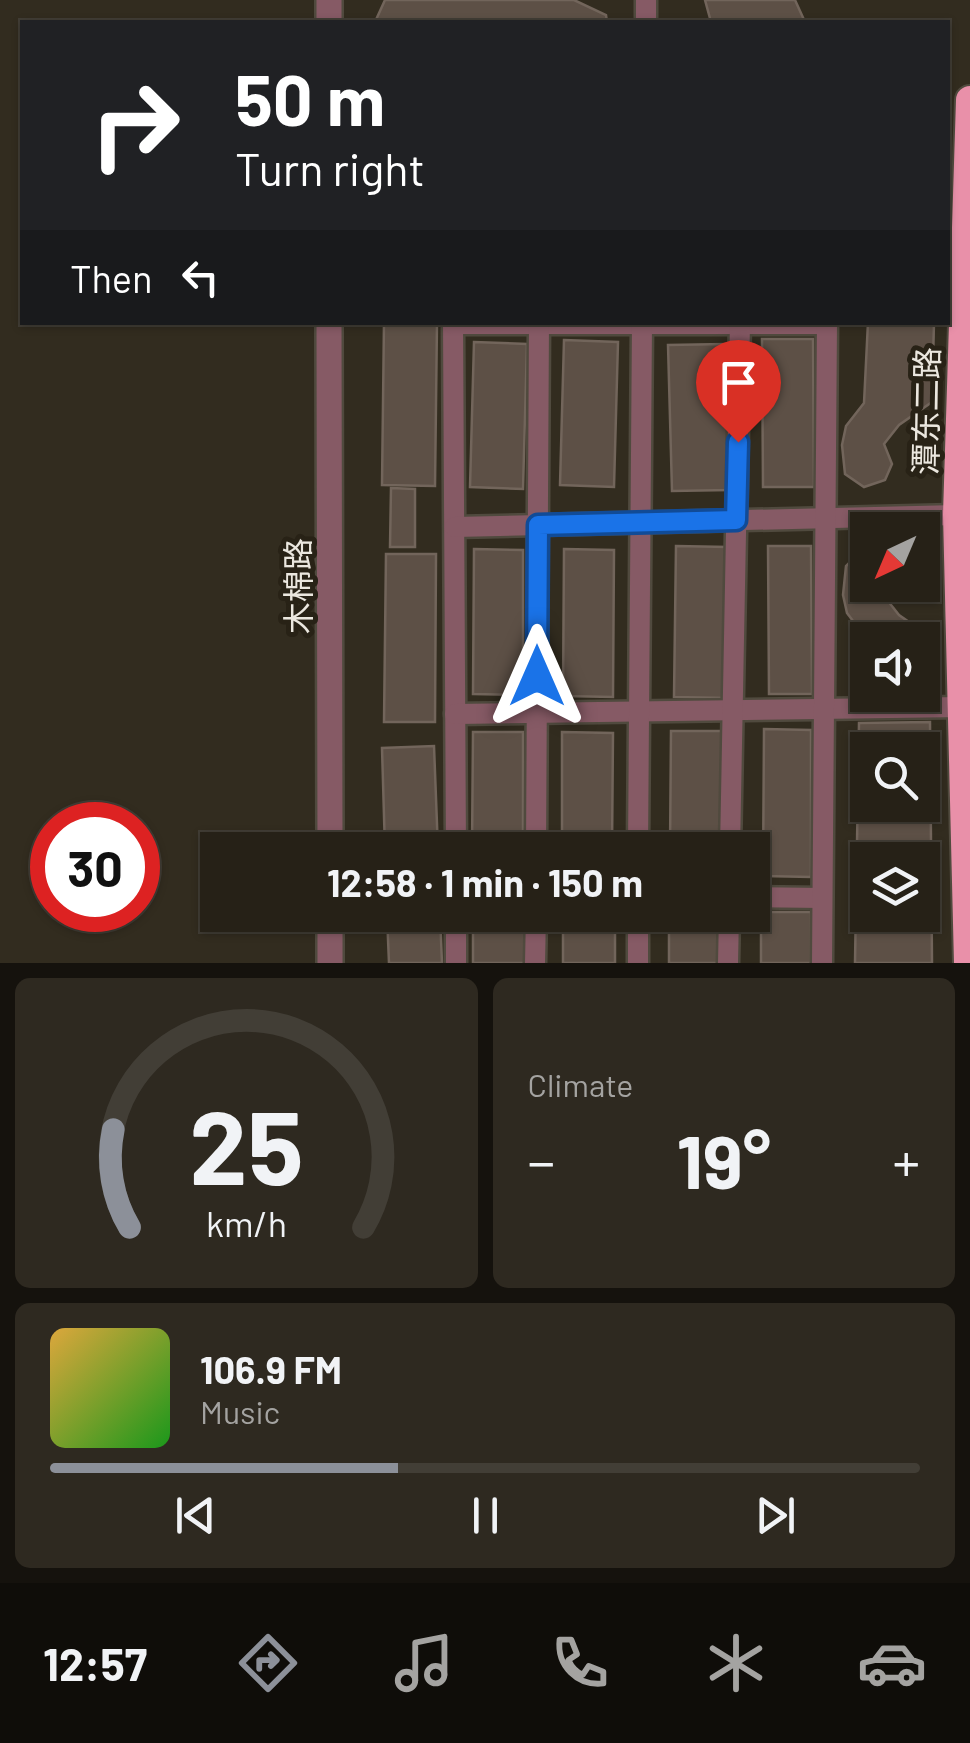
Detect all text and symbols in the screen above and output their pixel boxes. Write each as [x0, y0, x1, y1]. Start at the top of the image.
text: 50 m [235, 56, 385, 140]
icon: right [70, 60, 200, 190]
text: Turn right [235, 141, 425, 195]
icon: left [173, 250, 228, 305]
text: Then [70, 255, 153, 301]
pin [696, 340, 781, 443]
street label: 潭东二路 [905, 347, 945, 475]
icon: arrive [711, 355, 766, 410]
north arrow [850, 512, 940, 602]
map controls [850, 512, 940, 932]
street label: 木棉路 [278, 538, 316, 634]
button: sound [850, 622, 940, 712]
position arrow [485, 624, 589, 728]
button: search [850, 732, 940, 822]
speed limit sign: 30 [30, 802, 160, 932]
button: layers [850, 842, 940, 932]
text: 12:58 · 1 min · 150 m [327, 859, 643, 905]
text: Climate [528, 1065, 633, 1103]
text: 25 [189, 1081, 303, 1206]
text: 19° [676, 1114, 771, 1204]
text: − [528, 1127, 555, 1193]
text: + [892, 1127, 920, 1193]
text: km/h [206, 1201, 287, 1244]
text: 106.9 FM [200, 1346, 342, 1392]
text: Music [200, 1392, 280, 1430]
icon: previous [168, 1488, 223, 1543]
icon: pause [458, 1488, 513, 1543]
icon: next [748, 1488, 803, 1543]
icon: directions [233, 1628, 303, 1698]
icon: music [389, 1628, 459, 1698]
icon: phone [545, 1628, 615, 1698]
icon: climate [701, 1628, 771, 1698]
icon: car [857, 1628, 927, 1698]
text: 12:57 [43, 1636, 147, 1690]

